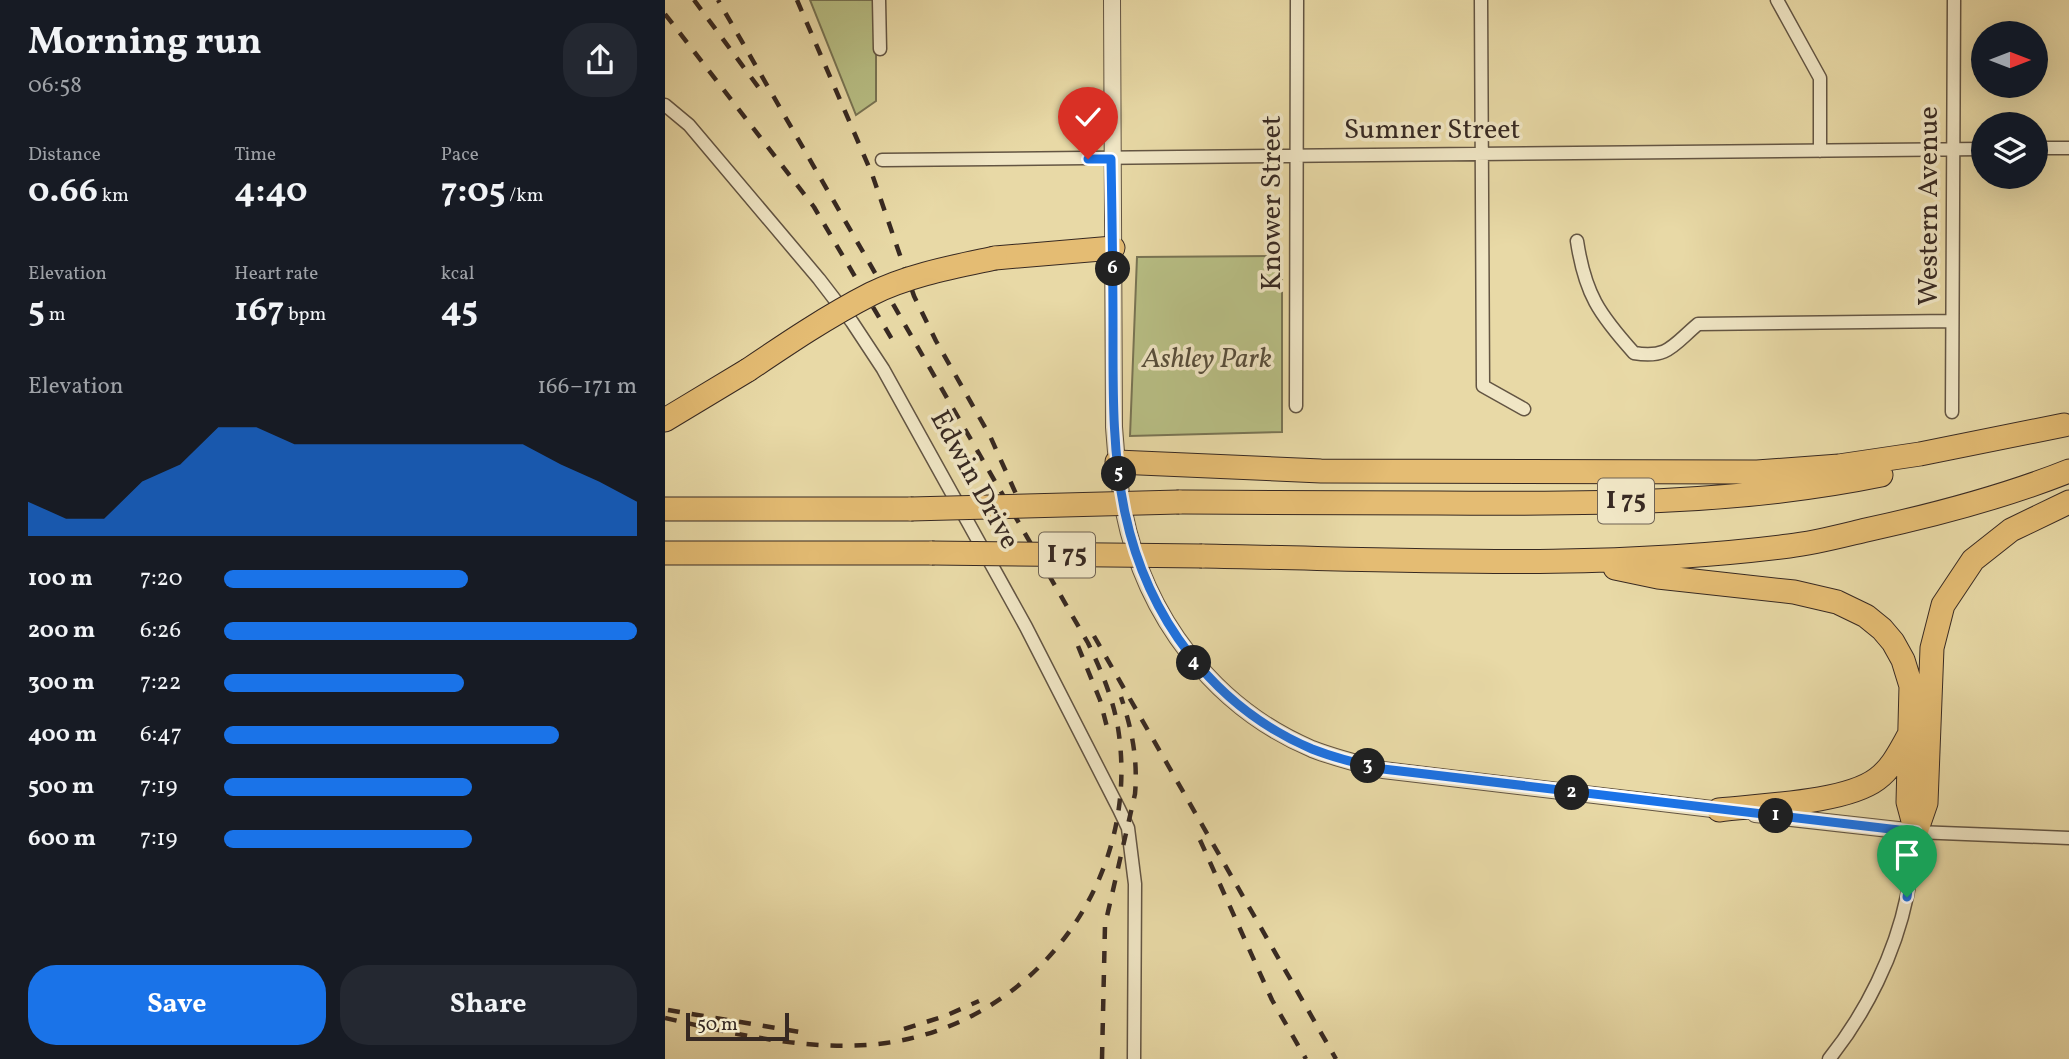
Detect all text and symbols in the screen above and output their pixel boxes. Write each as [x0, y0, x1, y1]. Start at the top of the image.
text: Morning run [28, 17, 262, 70]
north arrow [1971, 21, 2047, 98]
map controls [1971, 21, 2048, 189]
button: share [563, 23, 637, 97]
text: 06:58 [28, 70, 82, 102]
pin [1058, 87, 1118, 159]
icon: check [1069, 98, 1107, 136]
street label: Western Avenue [1910, 106, 1949, 306]
street label: Sumner Street [1344, 111, 1520, 150]
button: layers [1971, 112, 2048, 189]
street label: Knower Street [1253, 115, 1292, 291]
text: Distance [28, 142, 101, 168]
text: Time [234, 142, 276, 168]
text: Pace [441, 142, 479, 168]
text: 0.66 [28, 168, 98, 216]
text: 4:40 [234, 168, 308, 216]
text: 7:05 [441, 168, 506, 216]
text: km [98, 183, 129, 209]
text: /km [506, 183, 543, 209]
pin: 6 [1095, 252, 1131, 286]
text: 6 [1107, 255, 1118, 281]
text: Elevation [28, 261, 107, 287]
text: Heart rate [234, 261, 318, 287]
text: kcal [441, 261, 474, 287]
text: 5 [28, 287, 45, 335]
text: 167 [234, 287, 284, 335]
text: 45 [441, 287, 478, 335]
text: m [45, 302, 65, 328]
text: bpm [284, 302, 326, 328]
park label: Ashley Park [1141, 340, 1272, 379]
text: Elevation [28, 371, 124, 403]
text: 166–171 m [537, 371, 637, 403]
street label: Edwin Drive [920, 403, 1028, 557]
pin: 5 [1101, 456, 1137, 491]
text: 5 [1114, 460, 1123, 486]
road number: I 75 [1598, 478, 1654, 524]
road number: I 75 [1039, 533, 1095, 578]
text: 100 m [28, 563, 93, 595]
text: 7:20 [140, 563, 183, 595]
text: 200 m [28, 615, 95, 647]
text: 6:26 [140, 615, 181, 647]
pin: 4 [1177, 646, 1211, 680]
text: 4 [1188, 649, 1199, 675]
text: 300 m [28, 667, 95, 699]
text: 7:22 [140, 667, 181, 699]
text: 400 m [28, 719, 97, 751]
text: 6:47 [140, 719, 182, 751]
pin: 3 [1351, 748, 1385, 784]
text: 3 [1363, 752, 1372, 778]
text: 500 m [28, 771, 94, 803]
text: 7:19 [140, 771, 177, 803]
pin: 2 [1555, 776, 1590, 810]
text: 2 [1567, 779, 1576, 805]
pin: 1 [1759, 798, 1793, 834]
text: 1 [1772, 802, 1779, 828]
text: 600 m [28, 823, 96, 855]
text: 7:19 [140, 823, 177, 855]
pin [1877, 825, 1937, 897]
icon: arrive [1888, 836, 1926, 874]
button: Save [28, 965, 326, 1045]
button: Share [340, 965, 637, 1045]
scale bar [686, 1010, 789, 1042]
text: 50 m [697, 1012, 738, 1038]

